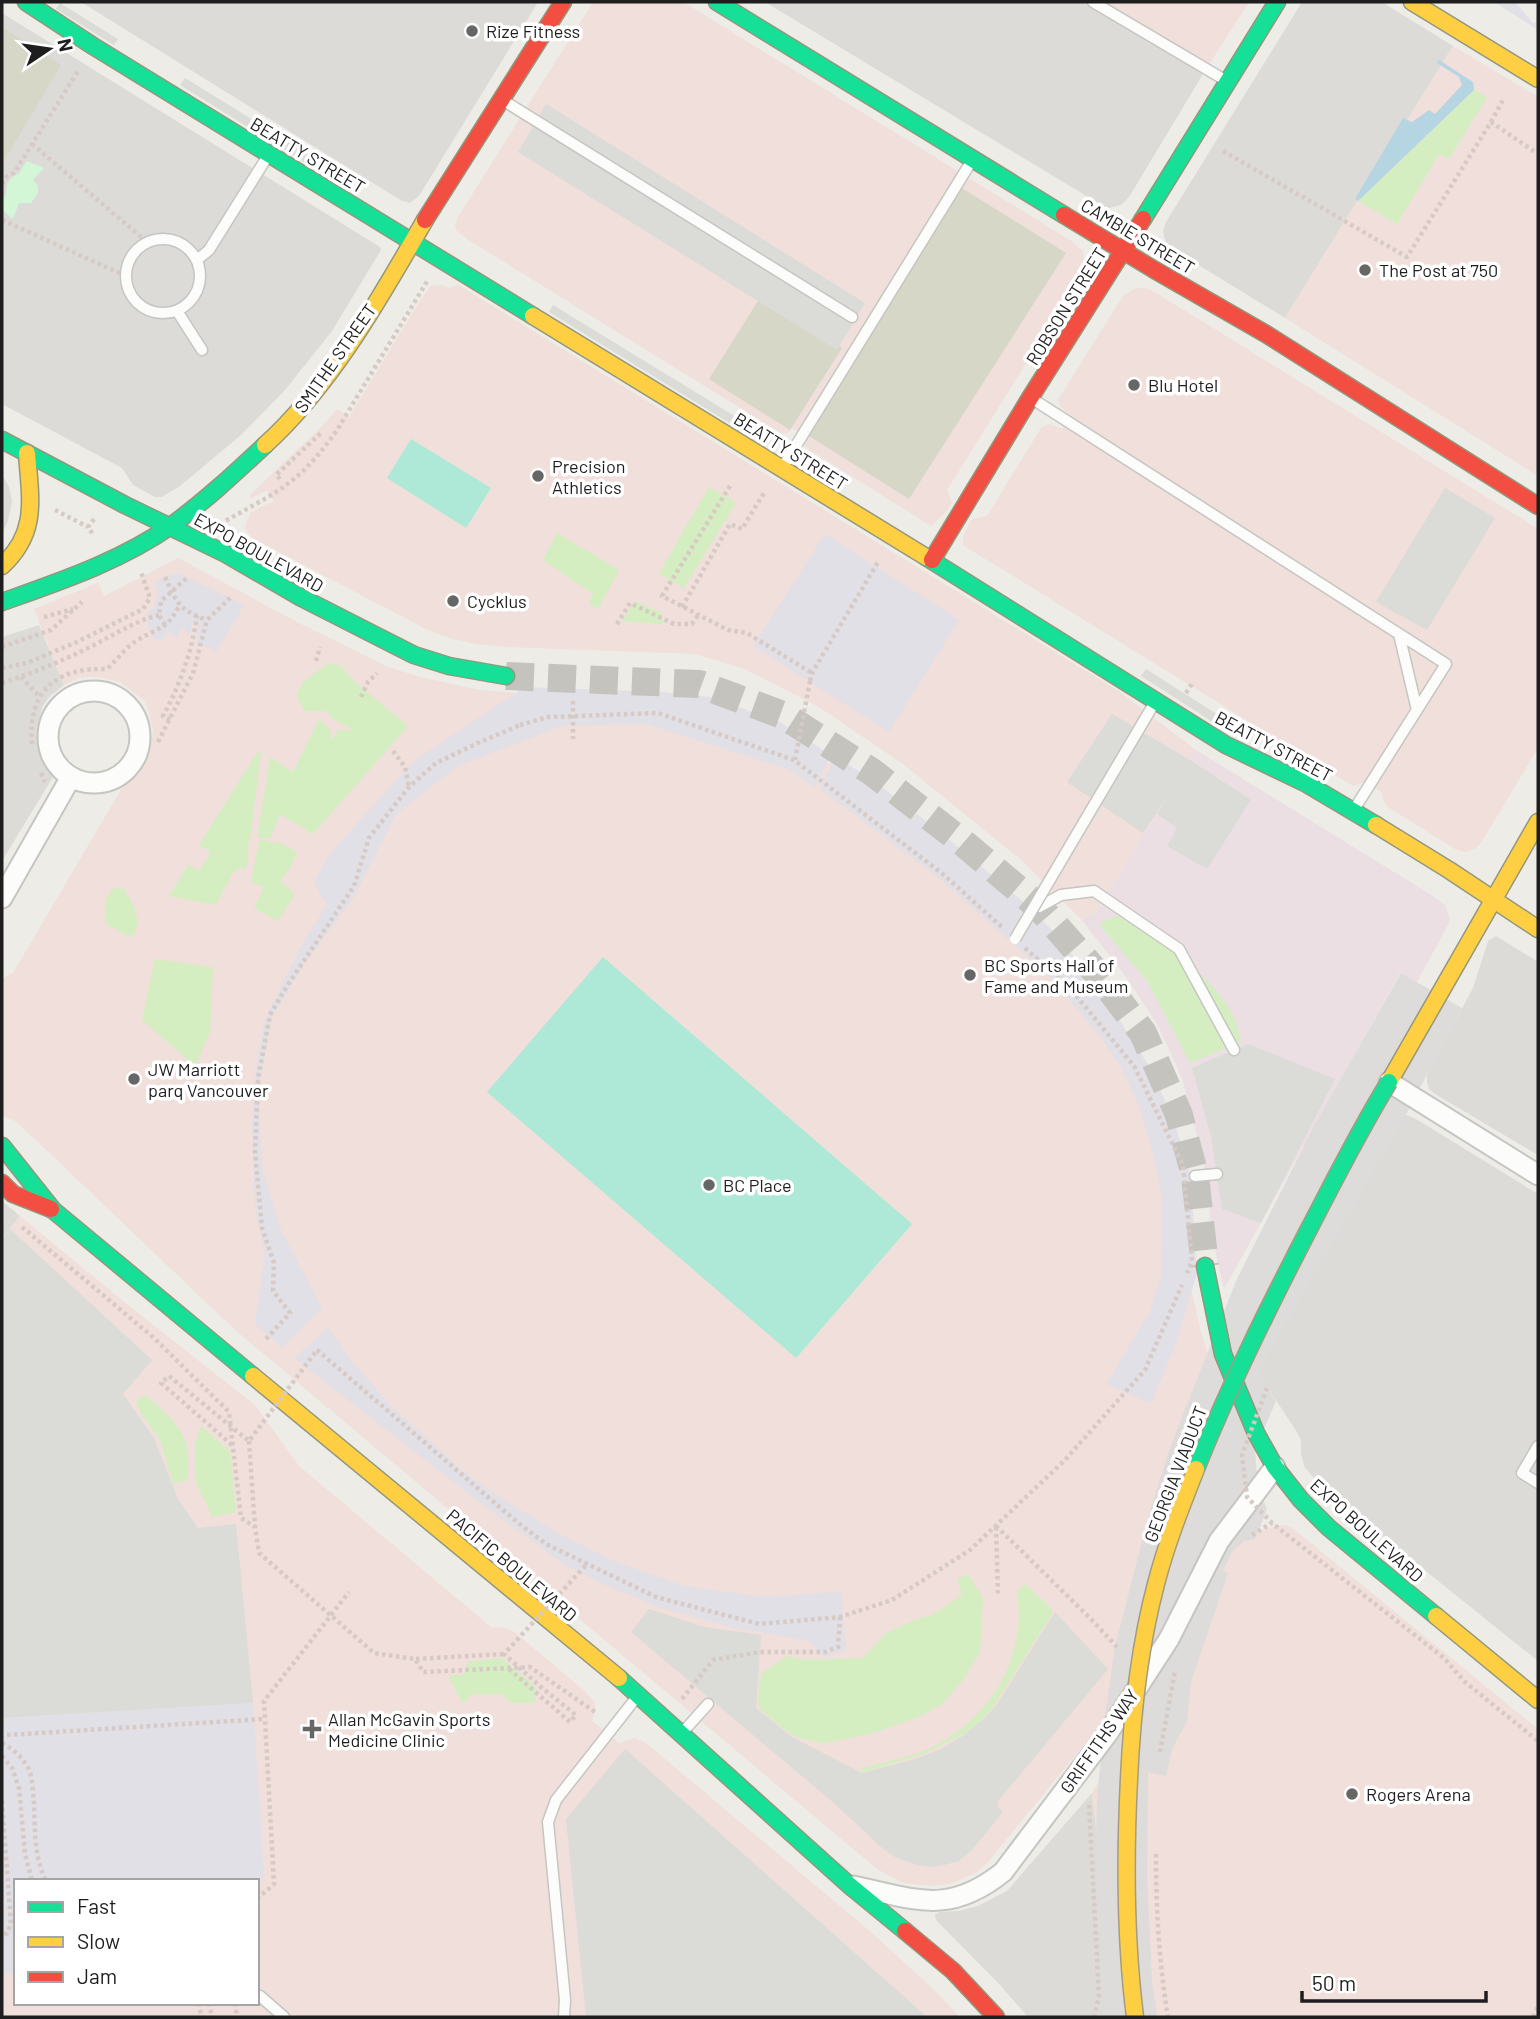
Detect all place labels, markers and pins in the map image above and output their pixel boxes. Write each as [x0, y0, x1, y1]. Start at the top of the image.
place label: Rize Fitness [486, 20, 580, 42]
marker: Rize Fitness [464, 23, 480, 39]
place label: The Post at 750 [1379, 259, 1498, 281]
marker: The Post at 750 [1357, 262, 1373, 278]
place label: Blu Hotel [1148, 374, 1218, 396]
marker: Blu Hotel [1126, 377, 1142, 393]
place label: Precision Athletics [552, 455, 625, 498]
marker: Precision Athletics [530, 468, 546, 484]
place label: Cycklus [467, 590, 527, 612]
marker: Cycklus [445, 593, 461, 609]
place label: BC Sports Hall of Fame and Museum [984, 954, 1128, 997]
marker: BC Sports Hall of Fame and Museum [962, 967, 978, 983]
place label: JW Marriott parq Vancouver [148, 1058, 269, 1101]
marker: JW Marriott parq Vancouver [126, 1071, 142, 1087]
place label: BC Place [723, 1174, 792, 1196]
marker: BC Place [701, 1177, 717, 1193]
place label: Allan McGavin Sports Medicine Clinic [328, 1708, 491, 1751]
marker: Allan McGavin Sports Medicine Clinic [302, 1719, 322, 1739]
place label: Rogers Arena [1366, 1783, 1471, 1805]
marker: Rogers Arena [1344, 1786, 1360, 1802]

